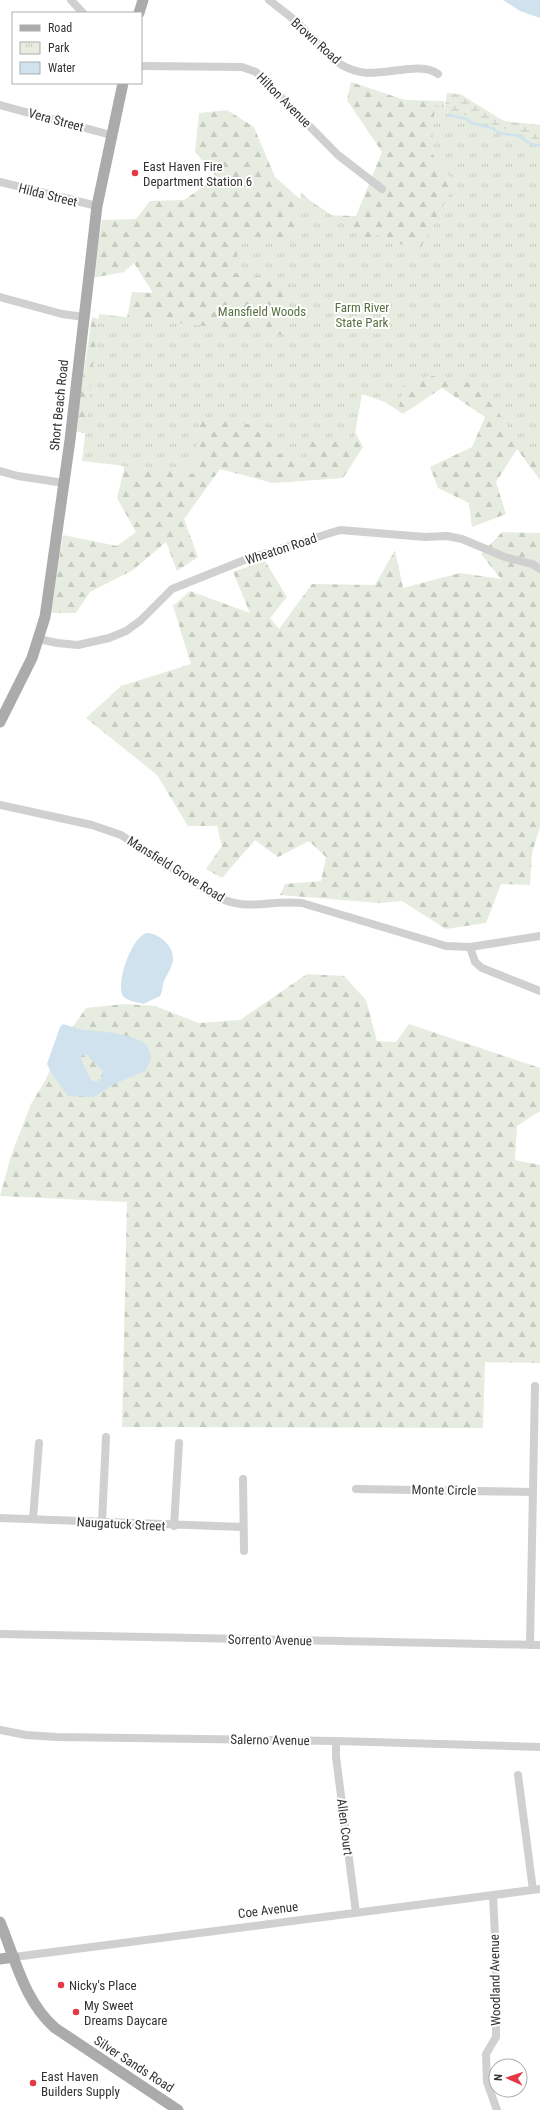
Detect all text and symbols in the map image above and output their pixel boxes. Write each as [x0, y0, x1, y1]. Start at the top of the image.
legend [12, 12, 142, 84]
street label: Brown Road [288, 15, 344, 67]
text: Road [48, 21, 72, 35]
text: Park [48, 41, 70, 55]
text: Water [48, 61, 76, 75]
street label: Hilton Avenue [254, 70, 314, 130]
street label: Vera Street [27, 105, 85, 135]
place label: East Haven Fire Department Station 6 [143, 159, 252, 189]
marker: East Haven Fire Department Station 6 [130, 168, 140, 178]
street label: Hilda Street [17, 180, 79, 210]
park label: Farm River State Park [335, 300, 389, 330]
park label: Mansfield Woods [218, 304, 306, 319]
street label: Short Beach Road [47, 359, 71, 451]
street label: Wheaton Road [243, 530, 319, 568]
street label: Mansfield Grove Road [125, 833, 227, 905]
street label: Monte Circle [411, 1482, 477, 1498]
street label: Naugatuck Street [76, 1514, 166, 1534]
street label: Sorrento Avenue [228, 1632, 312, 1648]
street label: Salerno Avenue [230, 1732, 310, 1748]
street label: Allen Court [334, 1798, 356, 1856]
street label: Coe Avenue [237, 1899, 299, 1921]
street label: Woodland Avenue [487, 1934, 503, 2026]
place label: Nicky's Place [69, 1978, 137, 1993]
marker: Nicky's Place [56, 1980, 66, 1990]
place label: My Sweet Dreams Daycare [84, 1998, 167, 2028]
marker: My Sweet Dreams Daycare [71, 2007, 81, 2017]
street label: Silver Sands Road [91, 2033, 177, 2095]
north arrow [488, 2058, 528, 2098]
place label: East Haven Builders Supply [41, 2069, 121, 2099]
text: N [492, 2074, 505, 2081]
marker: East Haven Builders Supply [28, 2078, 38, 2088]

